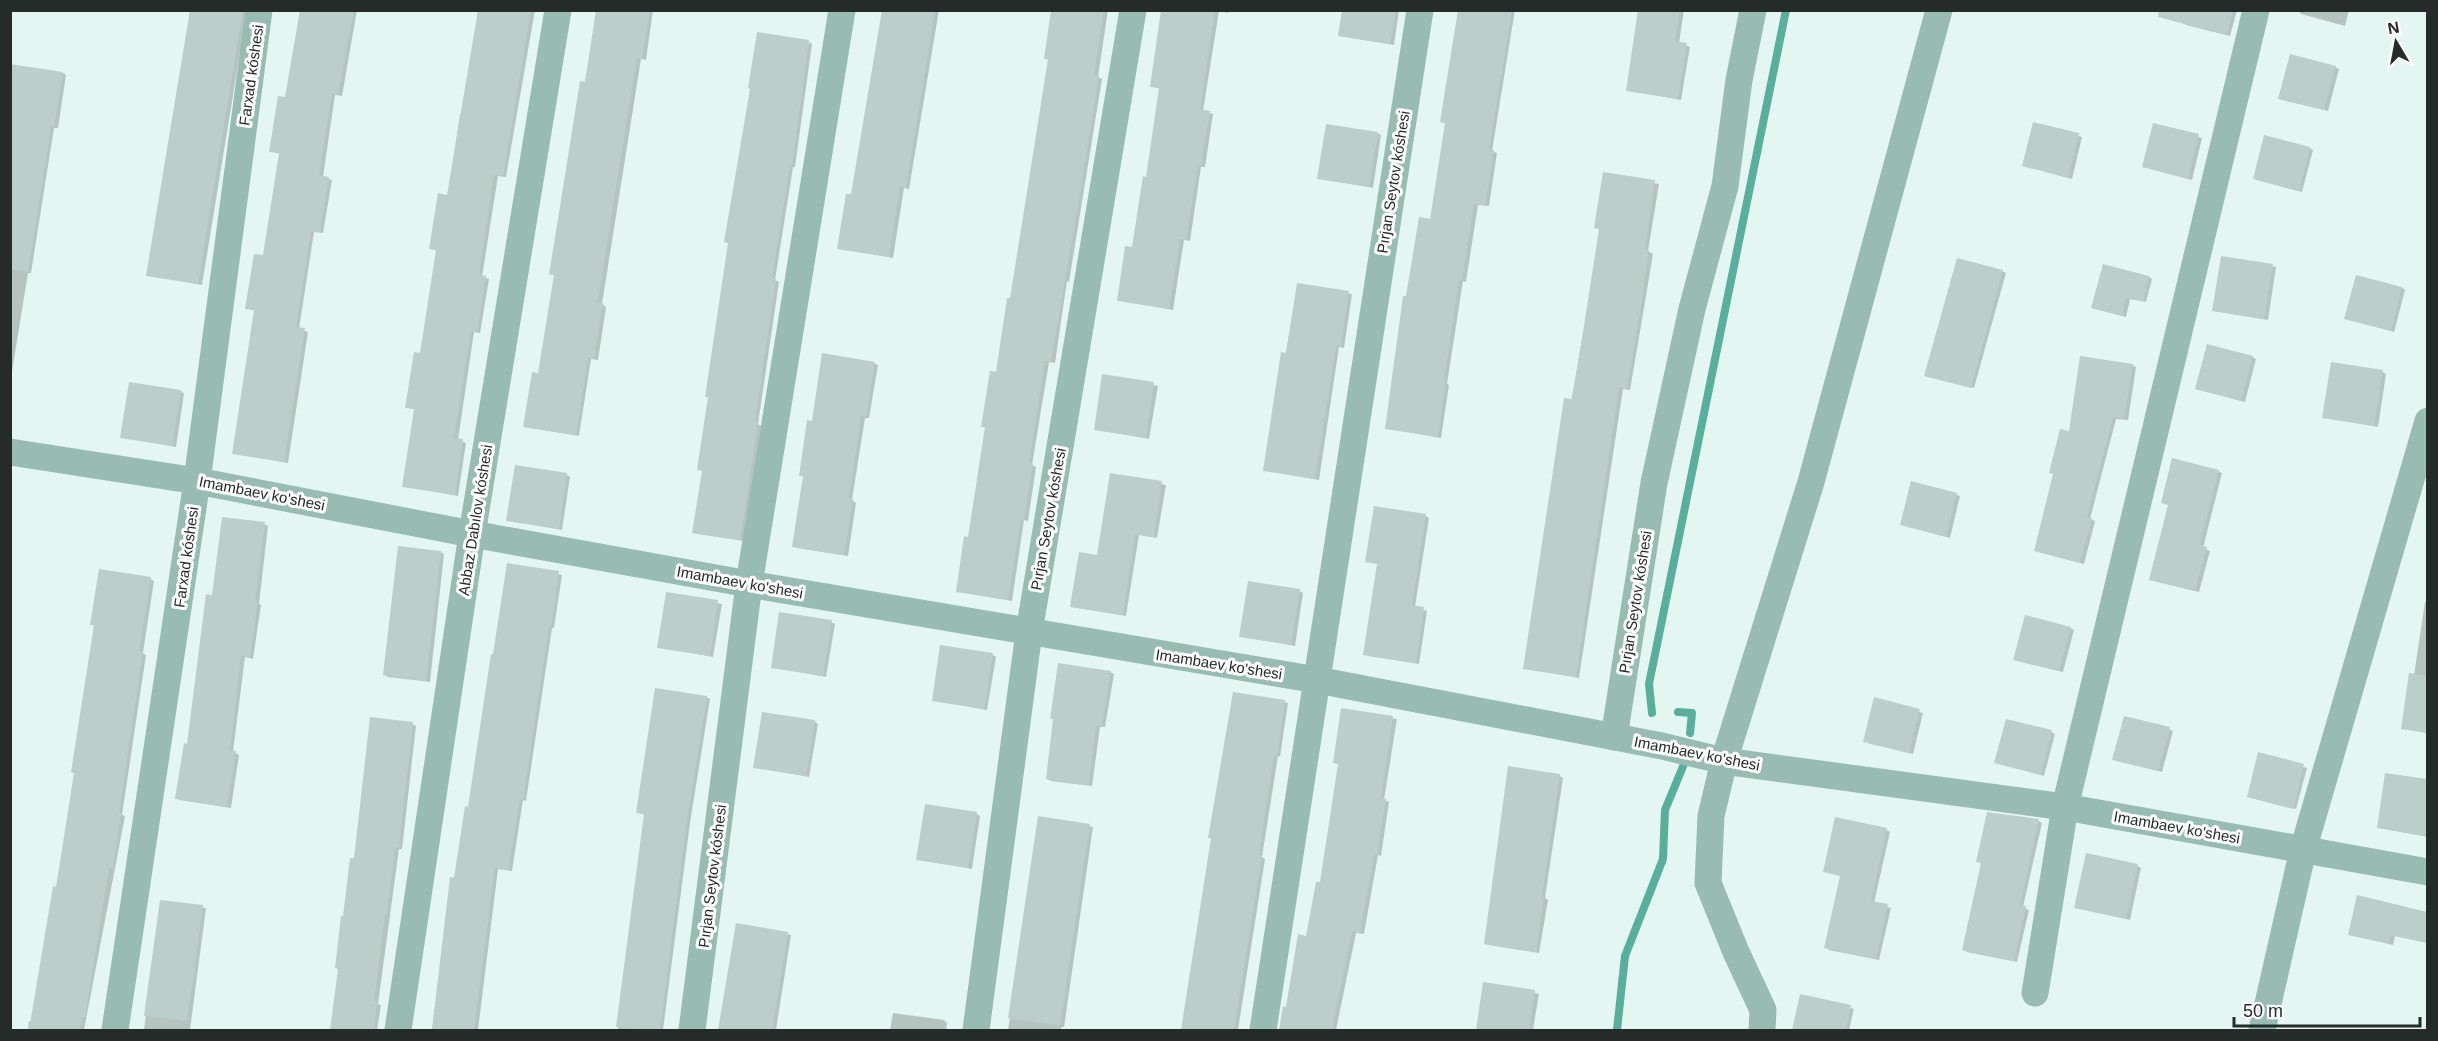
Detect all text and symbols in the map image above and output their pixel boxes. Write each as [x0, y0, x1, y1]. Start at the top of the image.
north arrow [2366, 12, 2426, 72]
text: N [2386, 18, 2401, 37]
street label: Farxad kóshesi [236, 23, 266, 127]
street label: Pırjan Seytov kóshesi [1373, 109, 1413, 255]
street label: Abbaz Dabılov kóshesi [455, 443, 495, 597]
street label: Pırjan Seytov kóshesi [1027, 446, 1069, 592]
street label: Imambaev ko'shesi [198, 472, 326, 514]
street label: Farxad kóshesi [171, 505, 201, 609]
street label: Pırjan Seytov kóshesi [1615, 529, 1655, 675]
street label: Imambaev ko'shesi [676, 563, 804, 601]
street label: Imambaev ko'shesi [1154, 646, 1284, 682]
street label: Imambaev ko'shesi [1633, 732, 1761, 774]
street label: Pırjan Seytov kóshesi [695, 803, 729, 949]
street label: Imambaev ko'shesi [2113, 808, 2241, 846]
scale bar [2234, 990, 2420, 1028]
text: 50 m [2243, 1001, 2283, 1021]

